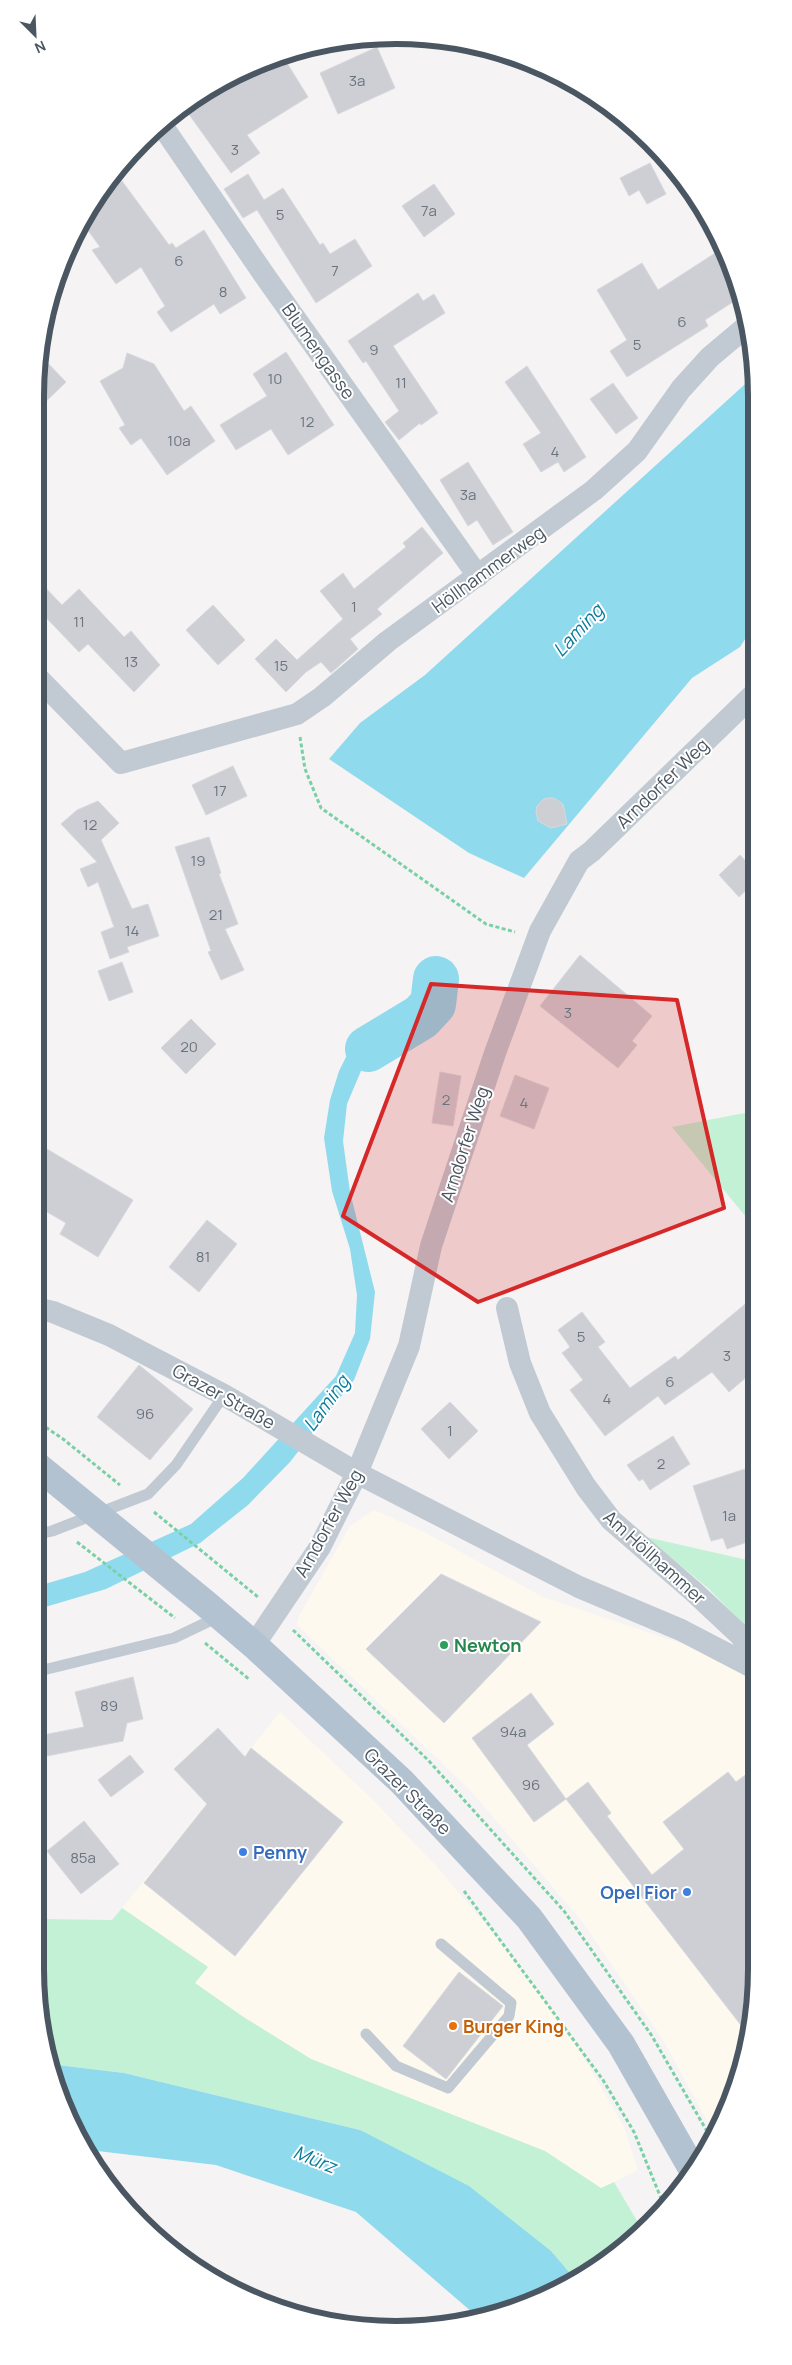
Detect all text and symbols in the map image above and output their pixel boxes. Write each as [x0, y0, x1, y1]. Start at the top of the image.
north arrow [10, 10, 60, 60]
text: N [32, 37, 49, 58]
house number: 3a [349, 70, 365, 91]
house number: 3 [231, 139, 239, 160]
house number: 7a [421, 200, 437, 221]
house number: 5 [276, 204, 284, 225]
house number: 6 [174, 250, 184, 271]
house number: 7 [331, 260, 339, 281]
house number: 8 [219, 281, 227, 302]
street label: Blumengasse [277, 298, 361, 404]
house number: 6 [677, 311, 687, 332]
house number: 5 [633, 334, 641, 355]
house number: 9 [369, 339, 379, 360]
house number: 10 [268, 368, 283, 389]
house number: 11 [395, 372, 407, 393]
house number: 12 [300, 411, 314, 432]
house number: 10a [167, 430, 191, 451]
house number: 4 [551, 441, 560, 462]
house number: 3a [460, 484, 476, 505]
street label: Höllhammerweg [427, 520, 549, 618]
house number: 1 [351, 596, 357, 617]
water label: Laming [547, 597, 610, 662]
house number: 11 [73, 611, 85, 632]
house number: 13 [124, 651, 138, 672]
house number: 15 [274, 655, 288, 676]
street label: Arndorfer Weg [611, 733, 713, 833]
house number: 17 [213, 780, 227, 801]
house number: 12 [83, 814, 97, 835]
house number: 19 [190, 850, 206, 871]
house number: 21 [209, 904, 223, 925]
house number: 14 [125, 920, 139, 941]
house number: 3 [564, 1002, 572, 1023]
house number: 20 [180, 1036, 198, 1057]
street label: Arndorfer Weg [434, 1083, 494, 1205]
house number: 2 [442, 1089, 450, 1110]
house number: 4 [520, 1092, 529, 1113]
house number: 81 [196, 1246, 210, 1267]
house number: 5 [577, 1326, 585, 1347]
house number: 3 [723, 1345, 731, 1366]
street label: Grazer Straße [168, 1358, 280, 1434]
water label: Laming [297, 1368, 356, 1436]
house number: 6 [665, 1371, 675, 1392]
house number: 4 [603, 1388, 612, 1409]
house number: 96 [136, 1403, 154, 1424]
house number: 1 [447, 1420, 453, 1441]
house number: 2 [657, 1453, 665, 1474]
street label: Arndorfer Weg [288, 1465, 368, 1581]
street label: Am Höllhammer [599, 1505, 712, 1610]
house number: 1a [722, 1505, 736, 1526]
place label: Newton [454, 1633, 522, 1657]
marker: Newton [438, 1639, 450, 1651]
house number: 89 [100, 1695, 118, 1716]
house number: 94a [500, 1721, 526, 1742]
street label: Grazer Straße [359, 1742, 457, 1840]
house number: 96 [522, 1774, 540, 1795]
place label: Penny [253, 1840, 307, 1864]
marker: Penny [237, 1846, 249, 1858]
house number: 85a [70, 1847, 96, 1868]
place label: Opel Fior [600, 1880, 677, 1904]
marker: Opel Fior [681, 1886, 693, 1898]
place label: Burger King [463, 2014, 564, 2038]
marker: Burger King [447, 2020, 459, 2032]
water label: Mürz [290, 2139, 342, 2180]

